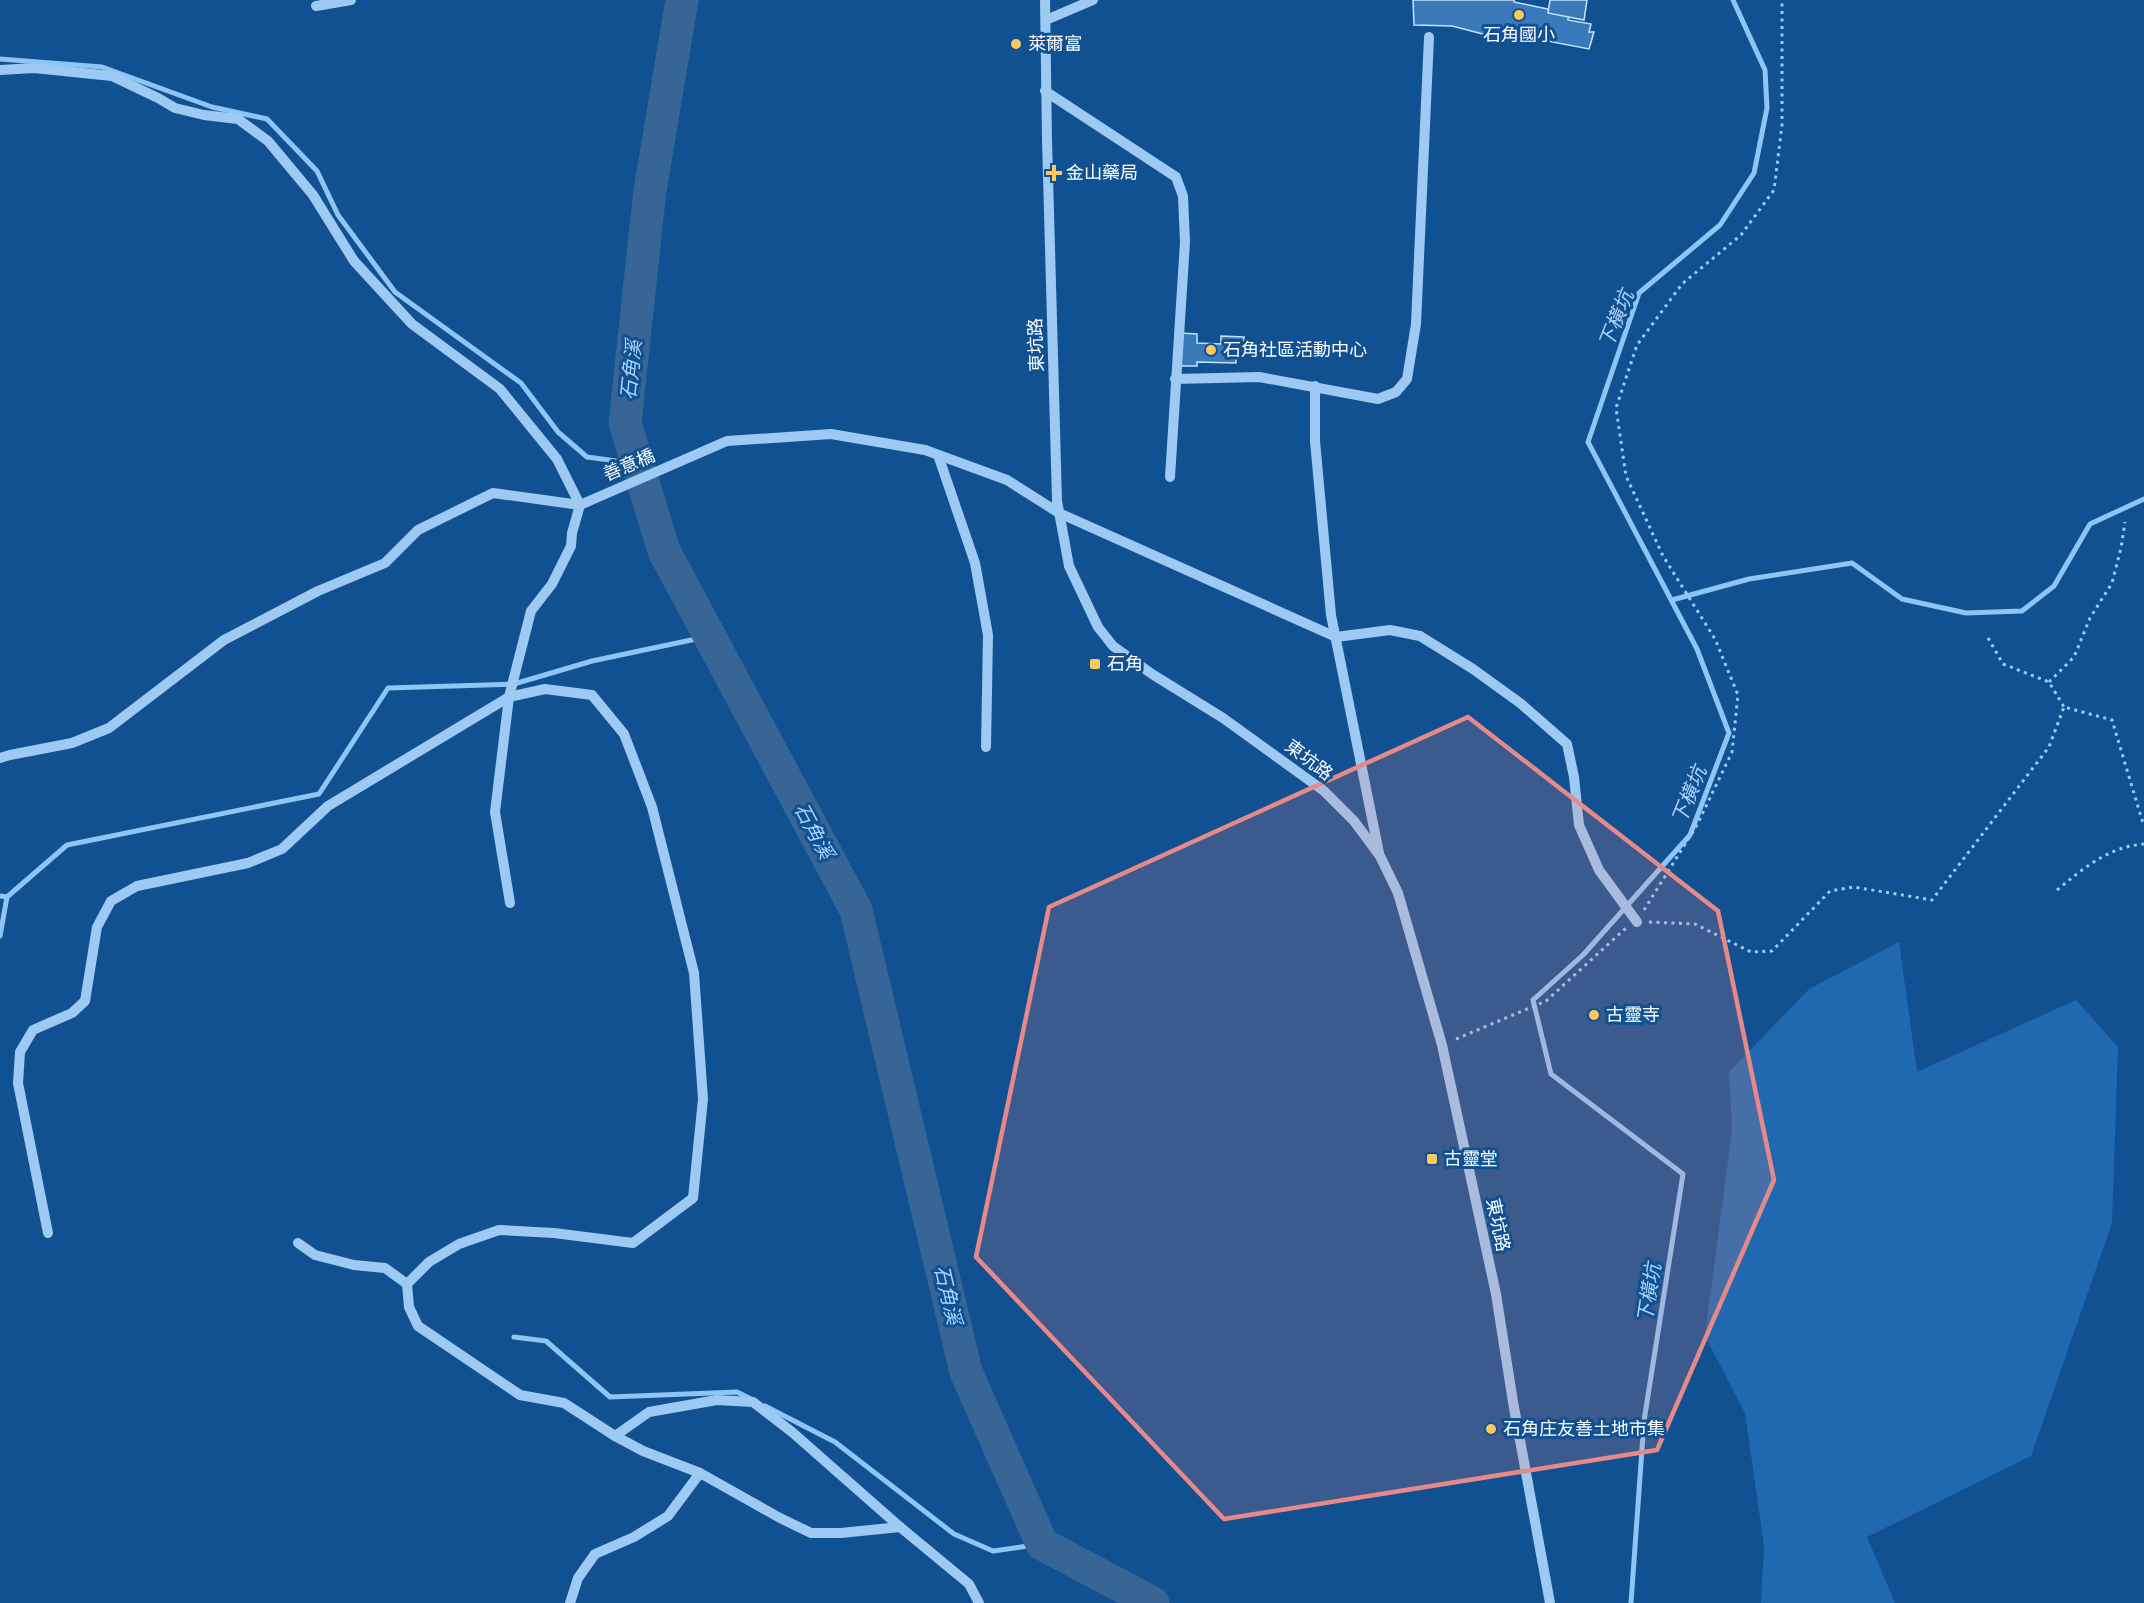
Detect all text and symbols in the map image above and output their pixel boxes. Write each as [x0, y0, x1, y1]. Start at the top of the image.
marker: 石角國小 [1512, 8, 1526, 22]
place label: 石角國小 [1483, 25, 1555, 45]
place label: 萊爾富 [1028, 34, 1082, 54]
marker: 萊爾富 [1009, 37, 1023, 51]
place label: 金山藥局 [1066, 163, 1138, 183]
marker: 金山藥局 [1047, 166, 1061, 180]
water label: 下橫坑 [1595, 285, 1639, 351]
street label: 東坑路 [1025, 318, 1047, 372]
water label: 石角溪 [618, 336, 645, 401]
place label: 石角社區活動中心 [1223, 340, 1367, 360]
marker: 石角社區活動中心 [1204, 343, 1218, 357]
street label: 善意橋 [600, 445, 658, 485]
place label: 石角 [1107, 654, 1143, 674]
marker: 石角 [1088, 657, 1102, 671]
street label: 東坑路 [1281, 736, 1337, 784]
water label: 下橫坑 [1668, 761, 1712, 827]
water label: 石角溪 [790, 800, 838, 865]
place label: 古靈寺 [1606, 1005, 1660, 1025]
marker: 古靈寺 [1587, 1008, 1601, 1022]
place label: 古靈堂 [1444, 1149, 1498, 1169]
marker: 古靈堂 [1425, 1152, 1439, 1166]
street label: 東坑路 [1483, 1197, 1513, 1253]
water label: 下橫坑 [1634, 1259, 1665, 1324]
water label: 石角溪 [931, 1264, 965, 1330]
place label: 石角庄友善土地市集 [1503, 1419, 1665, 1439]
marker: 石角庄友善土地市集 [1484, 1422, 1498, 1436]

